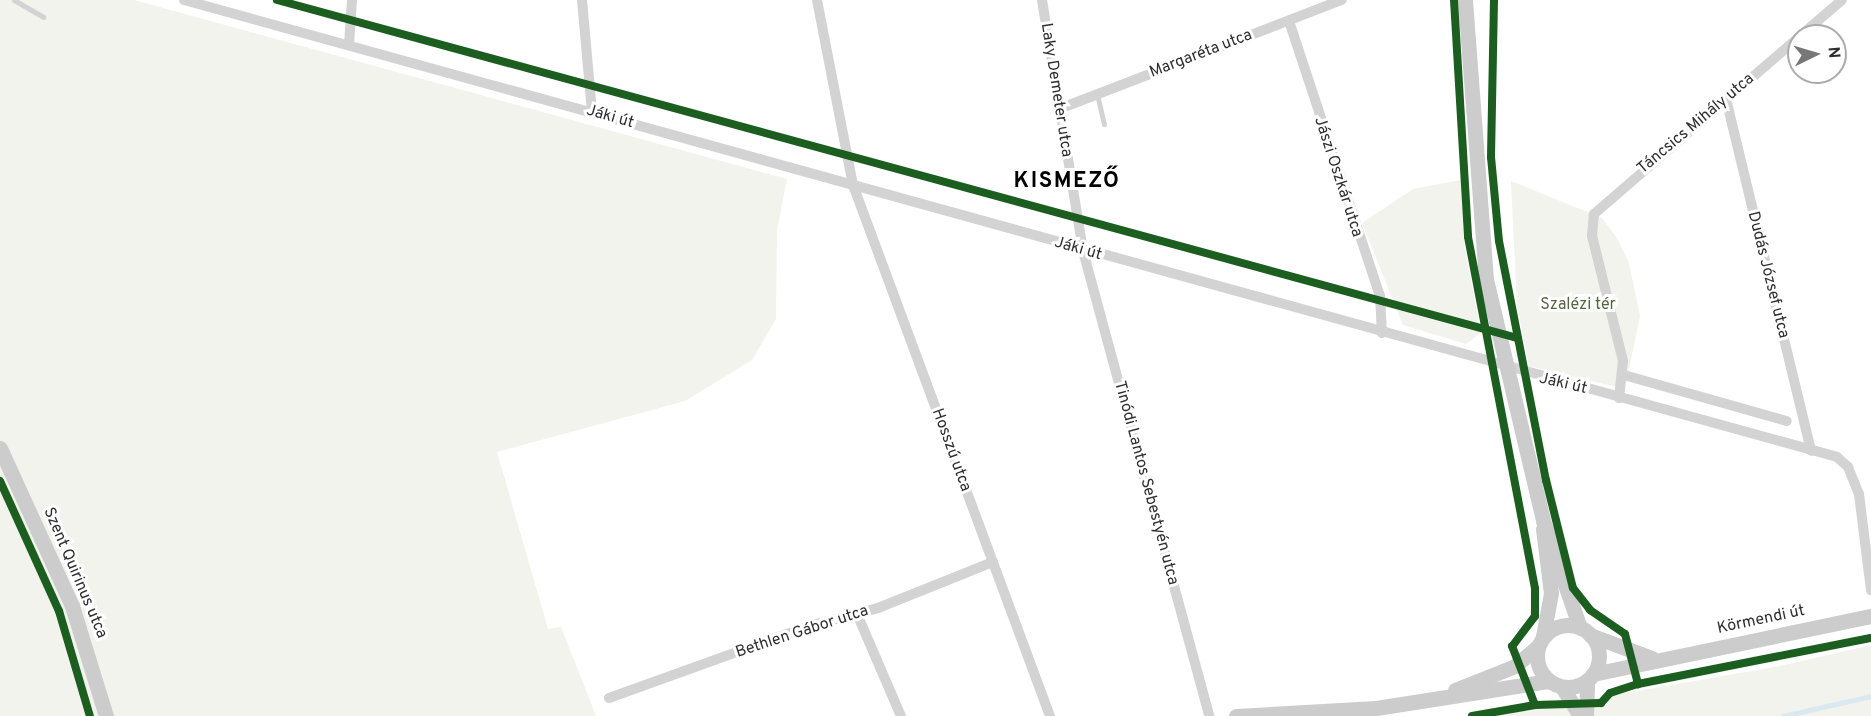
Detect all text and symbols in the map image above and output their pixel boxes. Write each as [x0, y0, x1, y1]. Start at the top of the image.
street label: Laky Demeter utca [1036, 22, 1076, 158]
north arrow [1787, 24, 1847, 84]
street label: Margaréta utca [1147, 26, 1255, 82]
text: N [1822, 46, 1843, 59]
street label: Táncsics Mihály utca [1634, 70, 1758, 178]
street label: Jáki út [584, 101, 636, 133]
street label: Jászi Oszkár utca [1310, 115, 1366, 239]
district label: KISMEZŐ [1014, 169, 1120, 195]
street label: Dudás József utca [1743, 210, 1793, 340]
street label: Jáki út [1052, 233, 1104, 265]
park label: Szalézi tér [1540, 295, 1616, 315]
street label: Jáki út [1537, 369, 1589, 399]
street label: Tinódi Lantos Sebestyén utca [1110, 379, 1182, 587]
street label: Hosszú utca [927, 406, 975, 494]
street label: Szent Quirinus utca [39, 505, 111, 641]
street label: Körmendi út [1715, 601, 1807, 639]
street label: Bethlen Gábor utca [733, 602, 871, 662]

